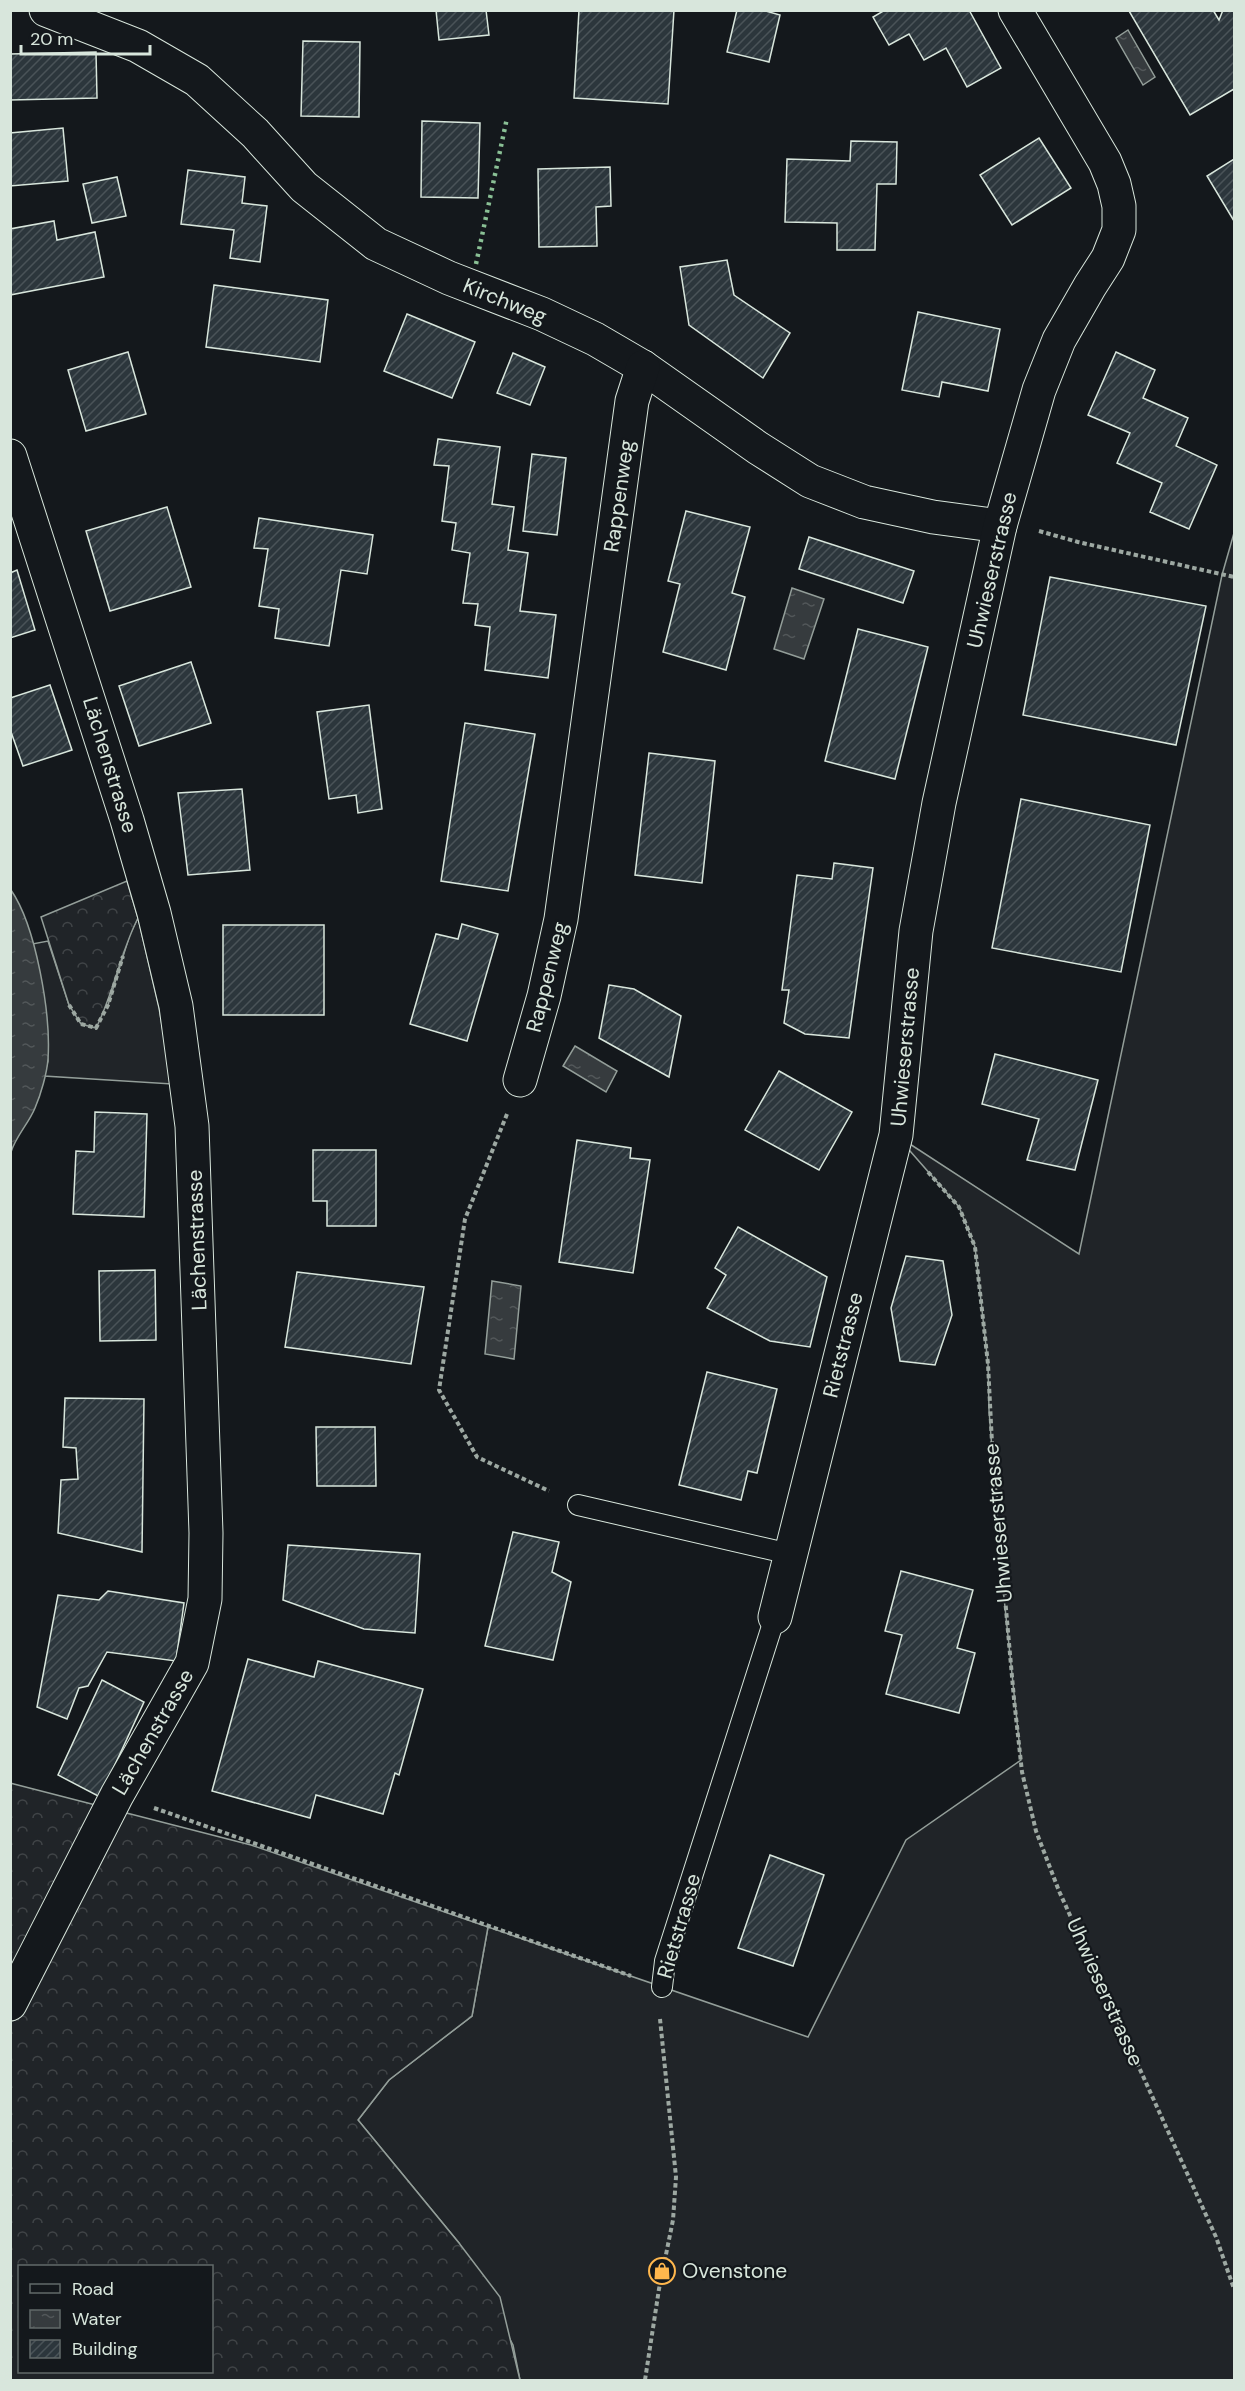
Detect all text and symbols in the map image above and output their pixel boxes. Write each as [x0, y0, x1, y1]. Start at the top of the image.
scale bar [21, 18, 150, 56]
text: 20 m [30, 27, 73, 51]
street label: Kirchweg [459, 272, 551, 331]
street label: Rappenweg [597, 438, 641, 554]
street label: Uhwieserstrasse [960, 489, 1024, 651]
street label: Lächenstrasse [76, 693, 144, 837]
street label: Rappenweg [520, 918, 574, 1035]
street label: Uhwieserstrasse [884, 966, 926, 1128]
street label: Lächenstrasse [181, 1169, 213, 1311]
street label: Rietstrasse [816, 1289, 870, 1401]
street label: Uhwieserstrasse [977, 1442, 1019, 1604]
street label: Lächenstrasse [106, 1664, 200, 1800]
street label: Rietstrasse [651, 1870, 707, 1982]
street label: Uhwieserstrasse [1060, 1913, 1150, 2071]
shop icon: Ovenstone [647, 2256, 677, 2286]
place label: Ovenstone [682, 2257, 787, 2285]
legend [18, 2265, 213, 2373]
text: Road [72, 2277, 114, 2301]
text: Water [72, 2307, 122, 2331]
text: Building [72, 2337, 137, 2361]

